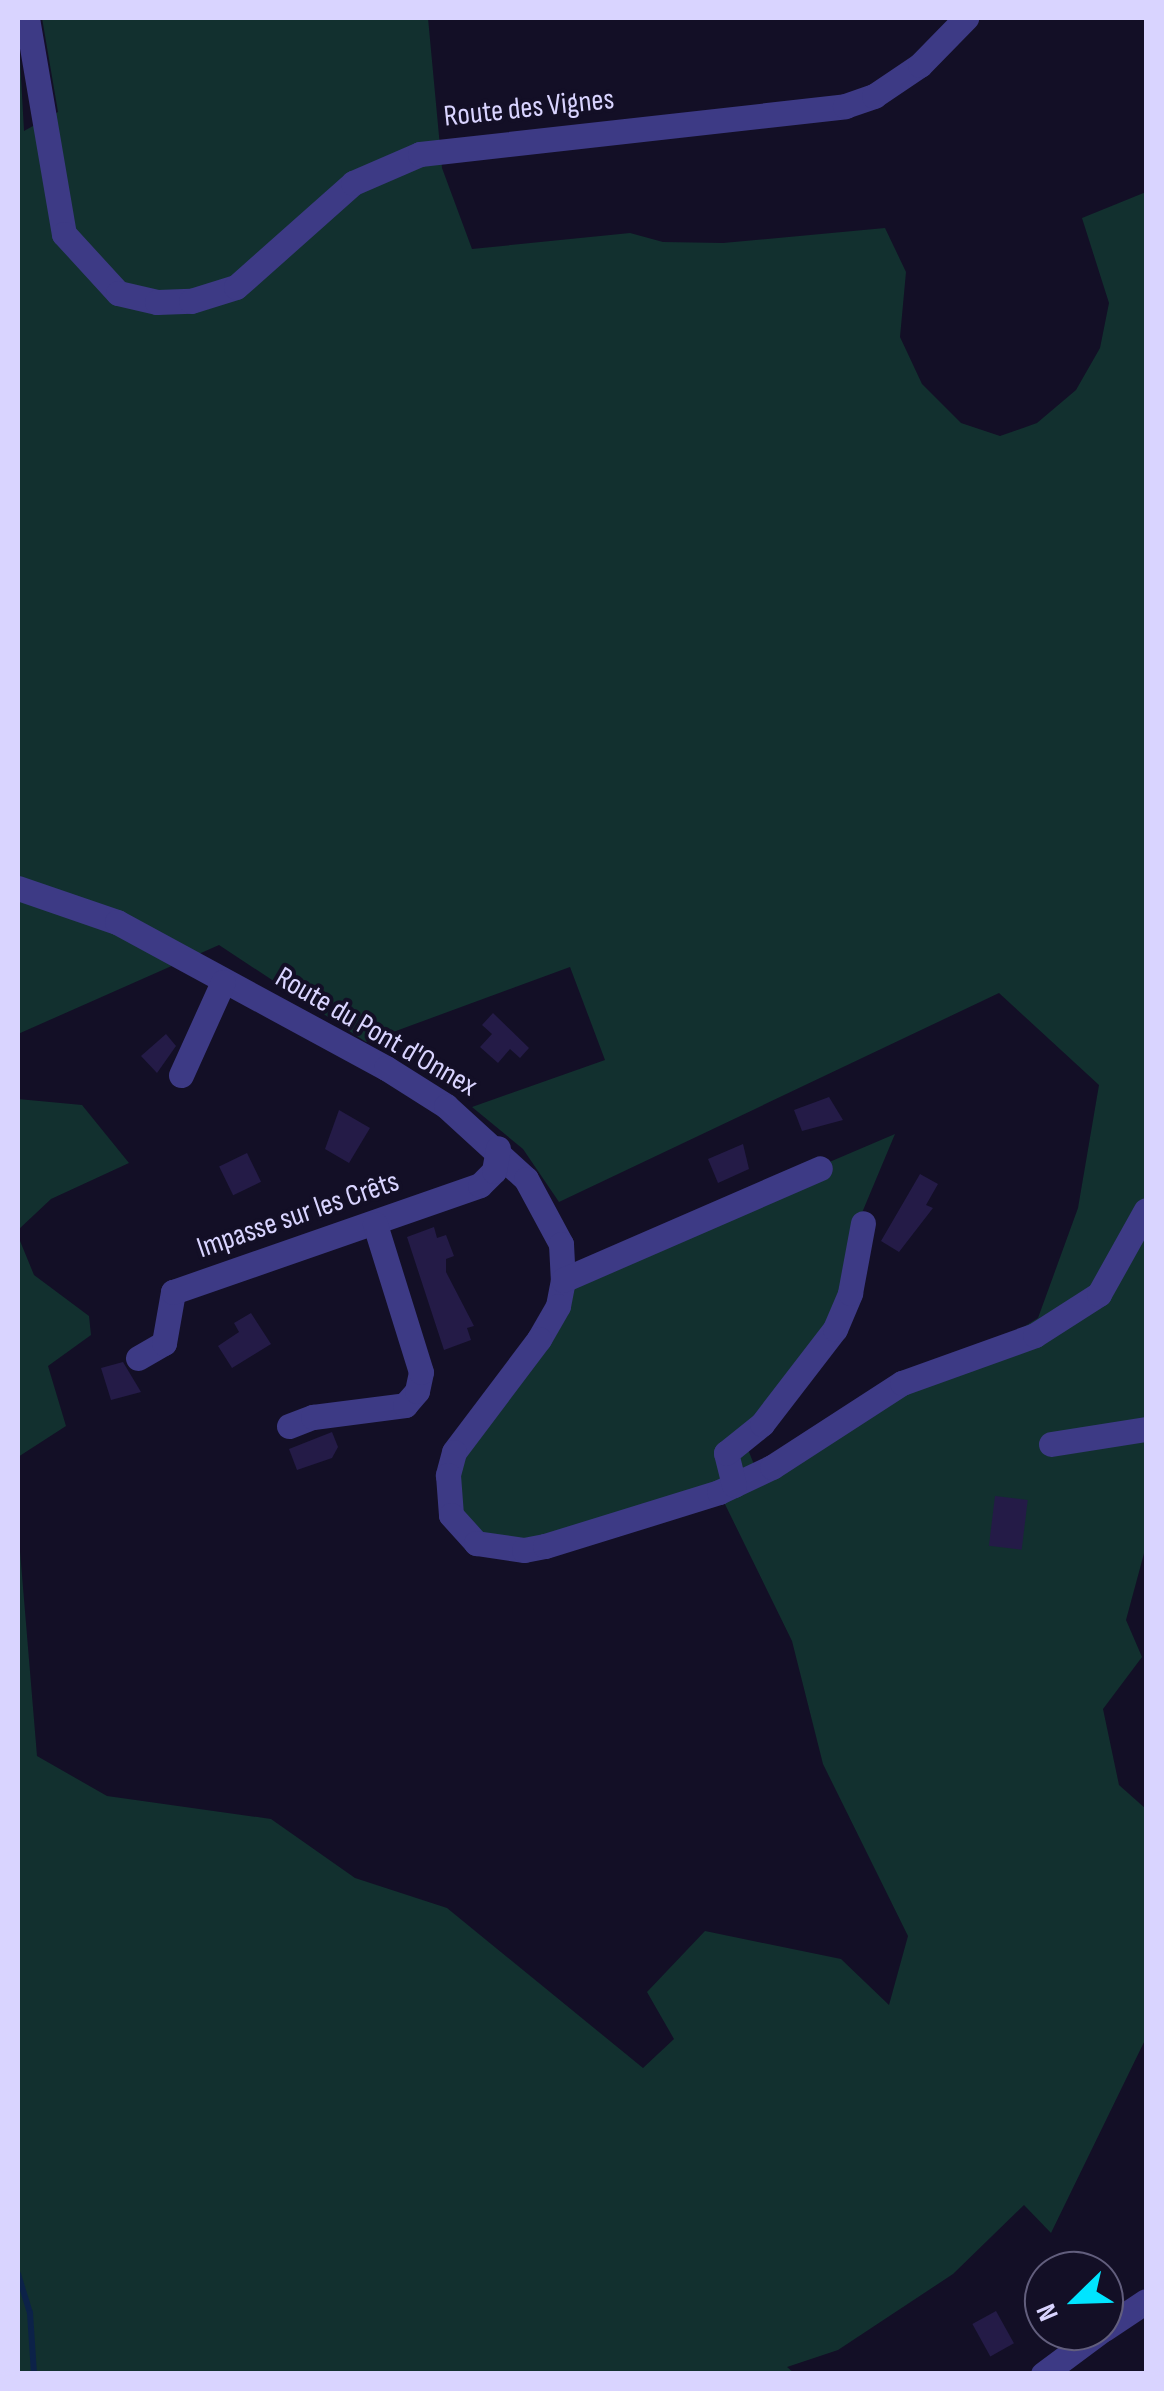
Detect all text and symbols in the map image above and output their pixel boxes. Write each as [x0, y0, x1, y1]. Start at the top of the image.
street label: Route des Vignes [442, 81, 616, 135]
street label: Route du Pont d'Onnex [269, 960, 483, 1104]
street label: Impasse sur les Crêts [192, 1164, 404, 1266]
north arrow [1024, 2251, 1124, 2351]
text: N [1030, 2299, 1066, 2325]

